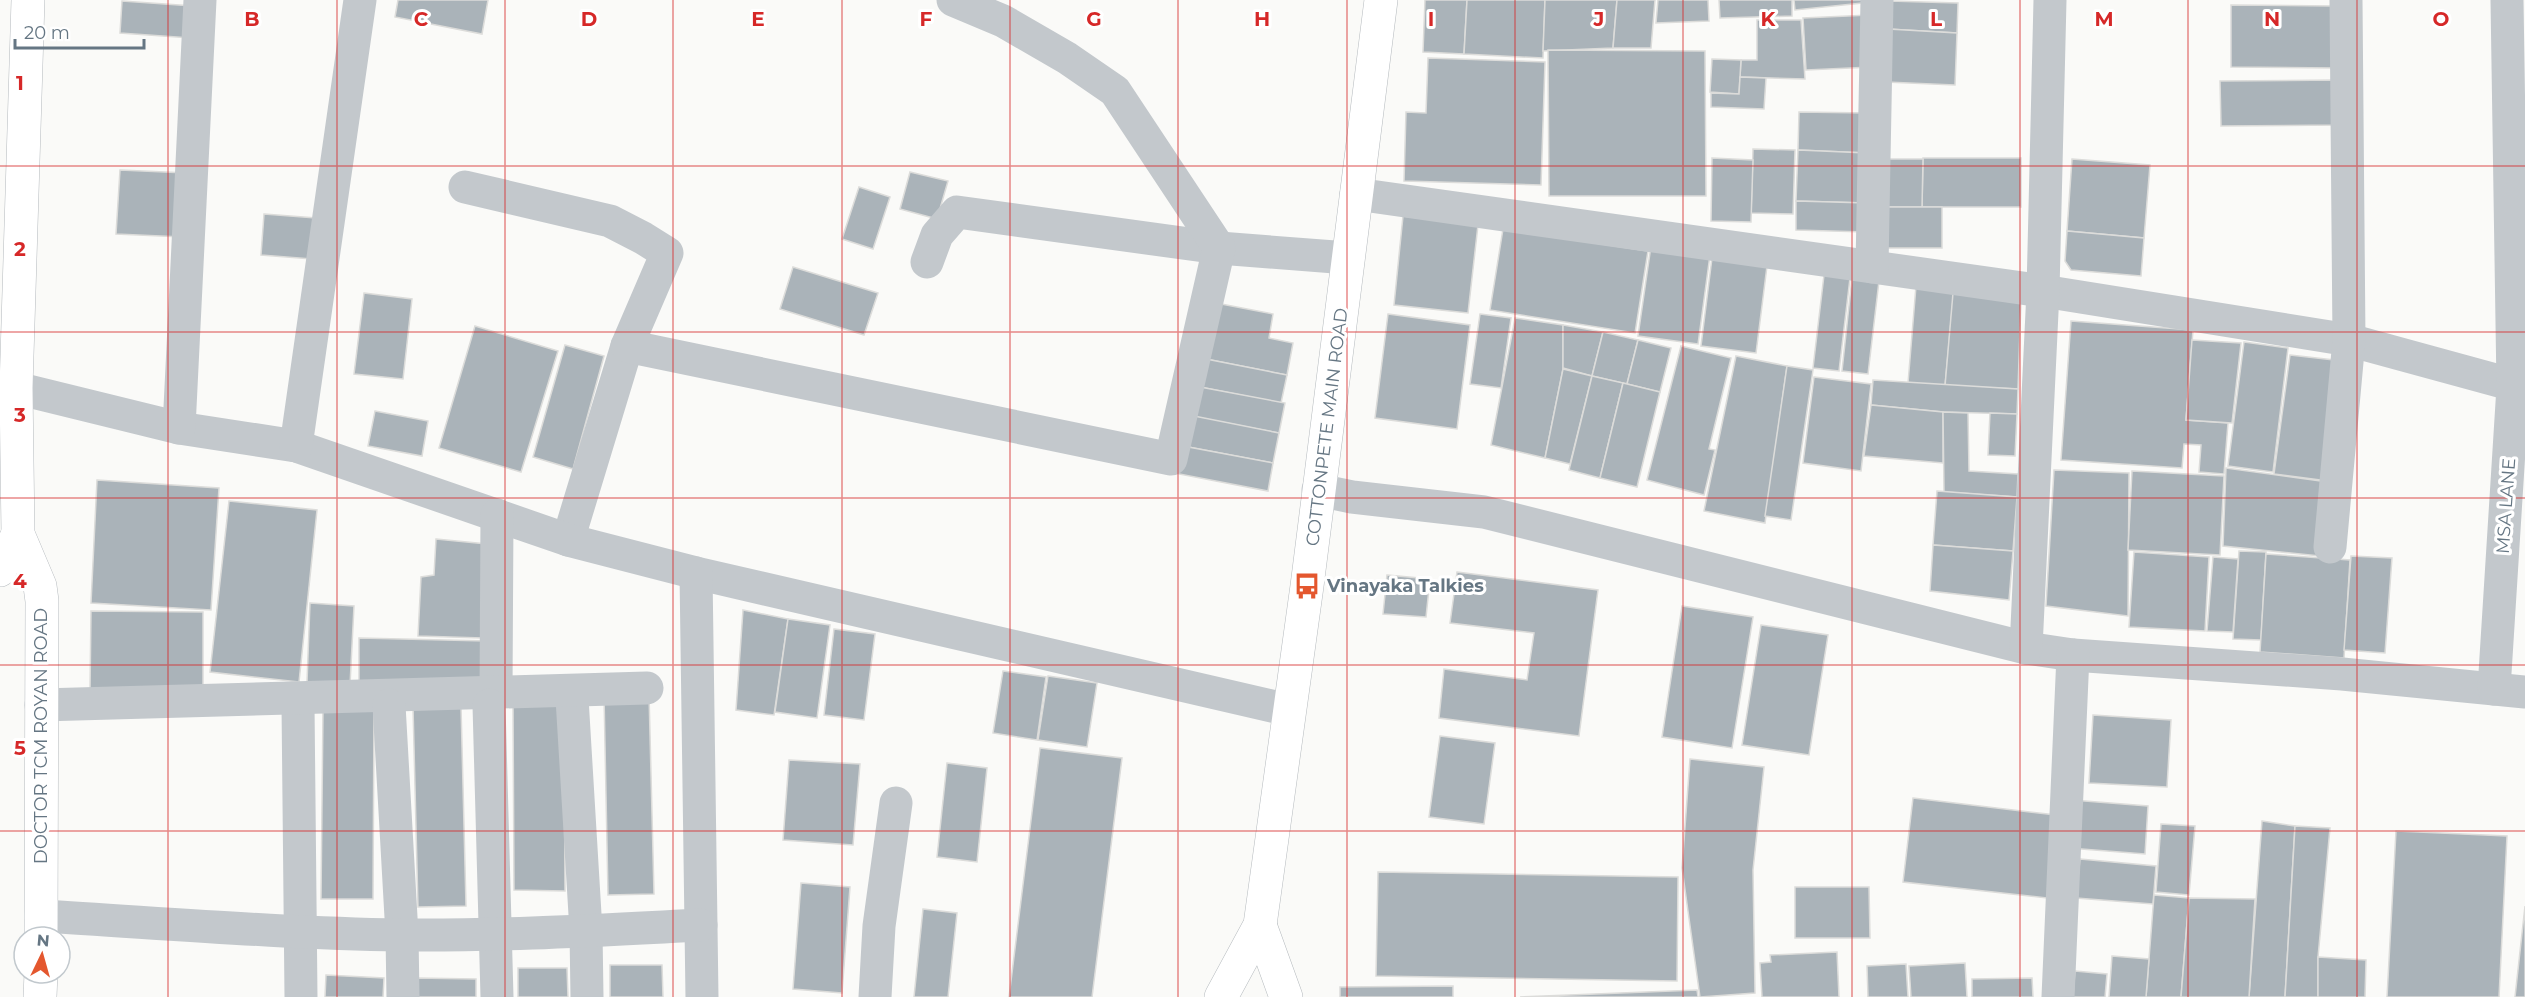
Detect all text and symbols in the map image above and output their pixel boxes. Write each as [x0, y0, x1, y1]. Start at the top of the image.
text: B [244, 7, 260, 31]
text: C [414, 7, 429, 31]
text: D [581, 7, 597, 31]
text: E [751, 7, 765, 31]
text: F [920, 7, 933, 31]
text: G [1086, 7, 1102, 31]
text: H [1254, 7, 1270, 31]
text: I [1428, 7, 1434, 31]
text: J [1593, 7, 1604, 31]
text: K [1761, 7, 1777, 31]
text: L [1930, 7, 1942, 31]
text: M [2094, 7, 2114, 31]
text: N [2264, 7, 2280, 31]
text: O [2433, 7, 2450, 31]
scale bar [15, 12, 144, 50]
text: 20 m [24, 22, 70, 44]
text: 1 [16, 71, 24, 95]
text: 2 [14, 237, 26, 261]
street label: COTTONPETE MAIN ROAD [1301, 307, 1353, 547]
text: 3 [13, 403, 26, 427]
street label: MSA LANE [2492, 457, 2520, 555]
text: 4 [13, 569, 27, 593]
bus stop icon: Vinayaka Talkies [1292, 571, 1322, 601]
place label: Vinayaka Talkies [1326, 575, 1484, 597]
street label: DOCTOR TCM ROYAN ROAD [30, 608, 52, 864]
text: 5 [14, 736, 26, 760]
north arrow [12, 925, 72, 985]
text: N [36, 931, 51, 951]

